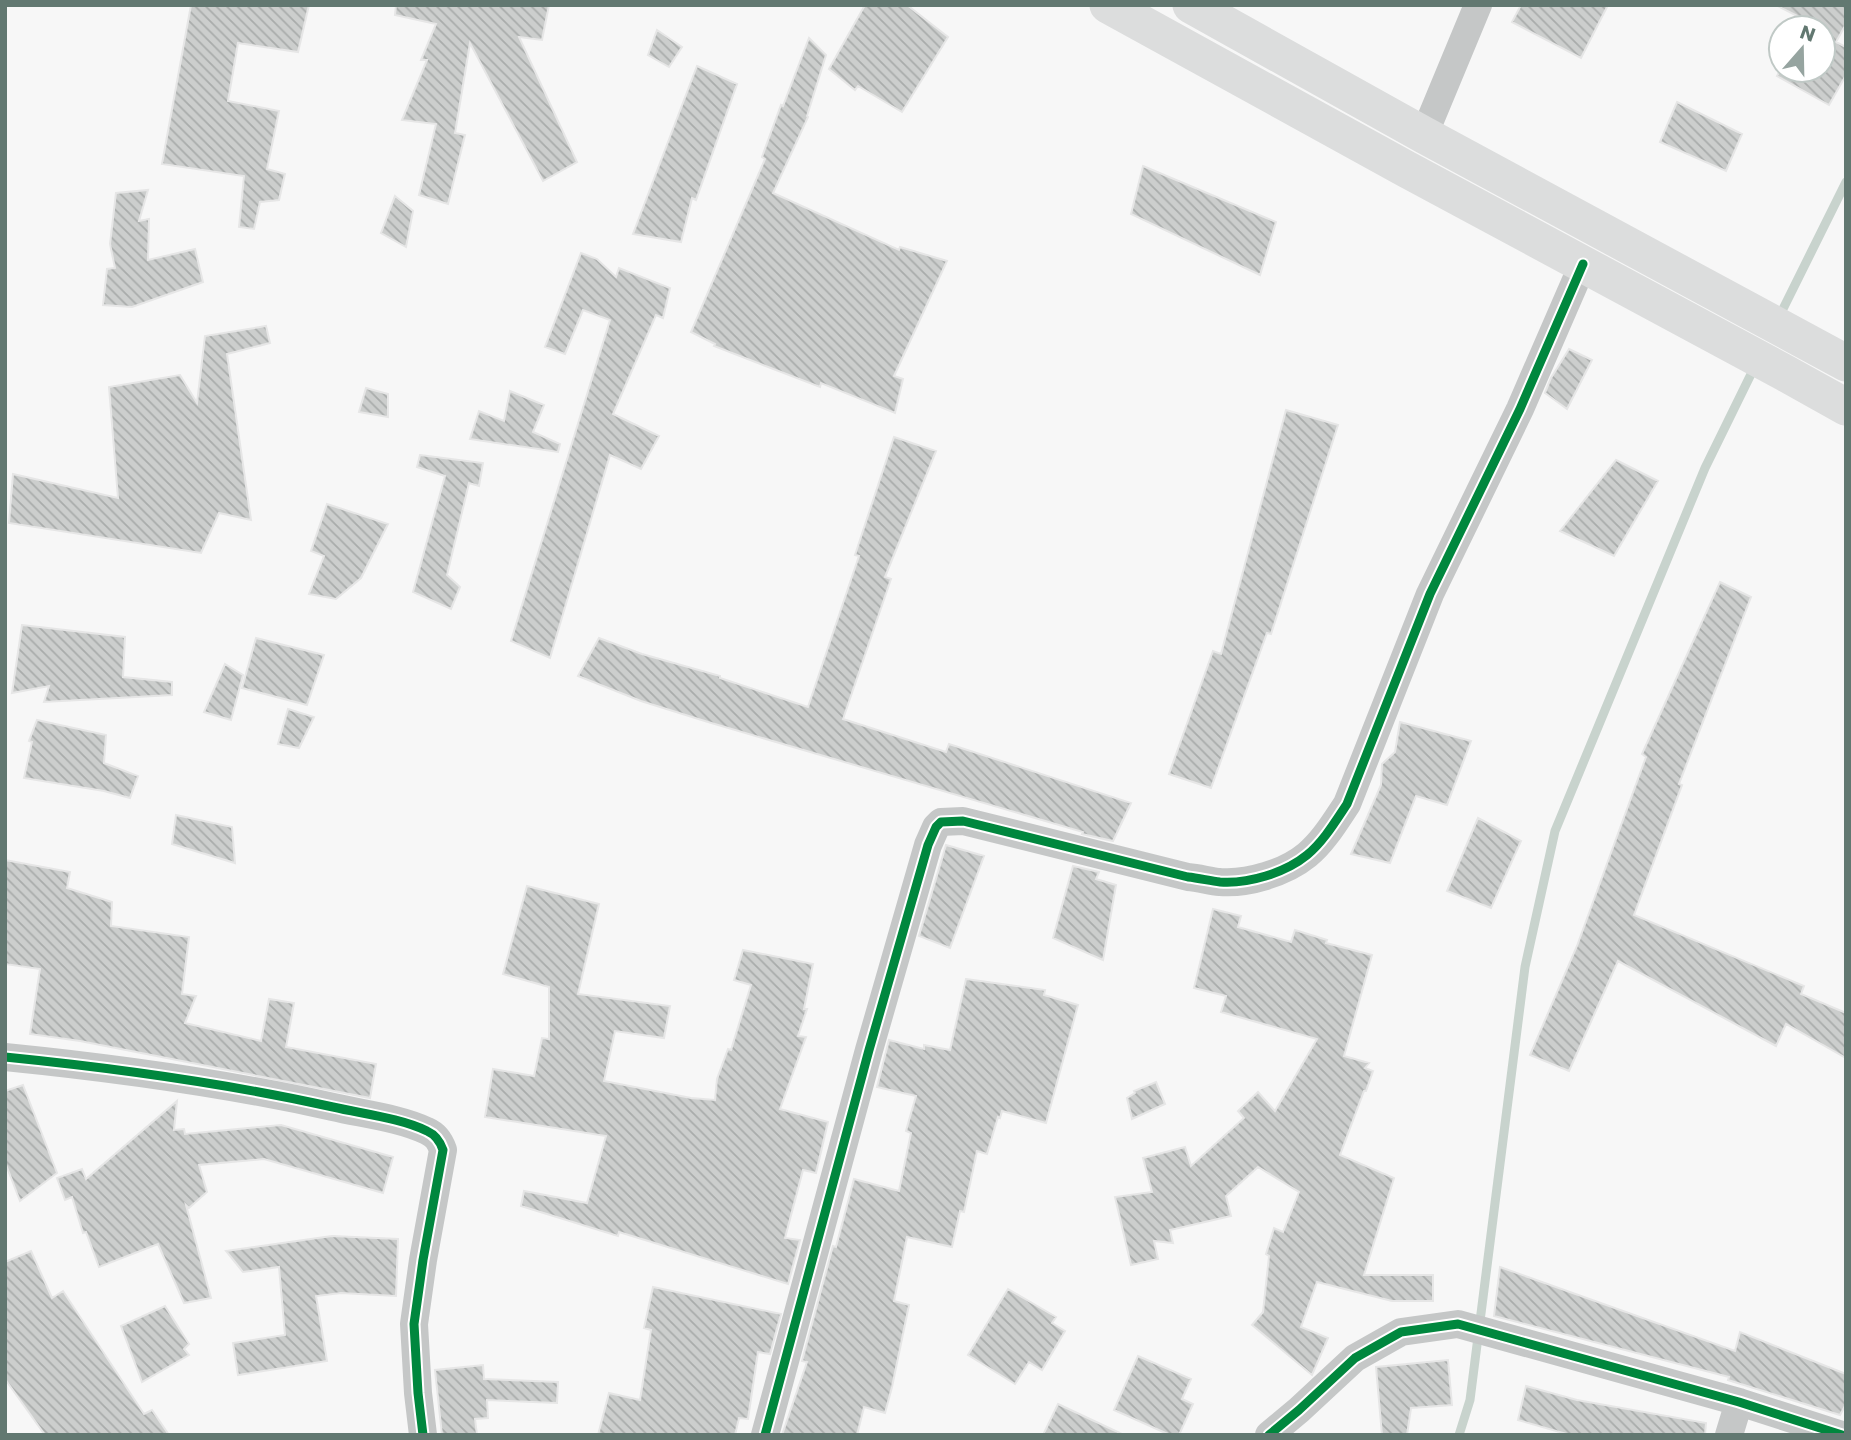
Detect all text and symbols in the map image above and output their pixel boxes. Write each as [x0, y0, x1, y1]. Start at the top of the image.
north arrow [1767, 14, 1837, 84]
text: N [1796, 18, 1819, 49]

